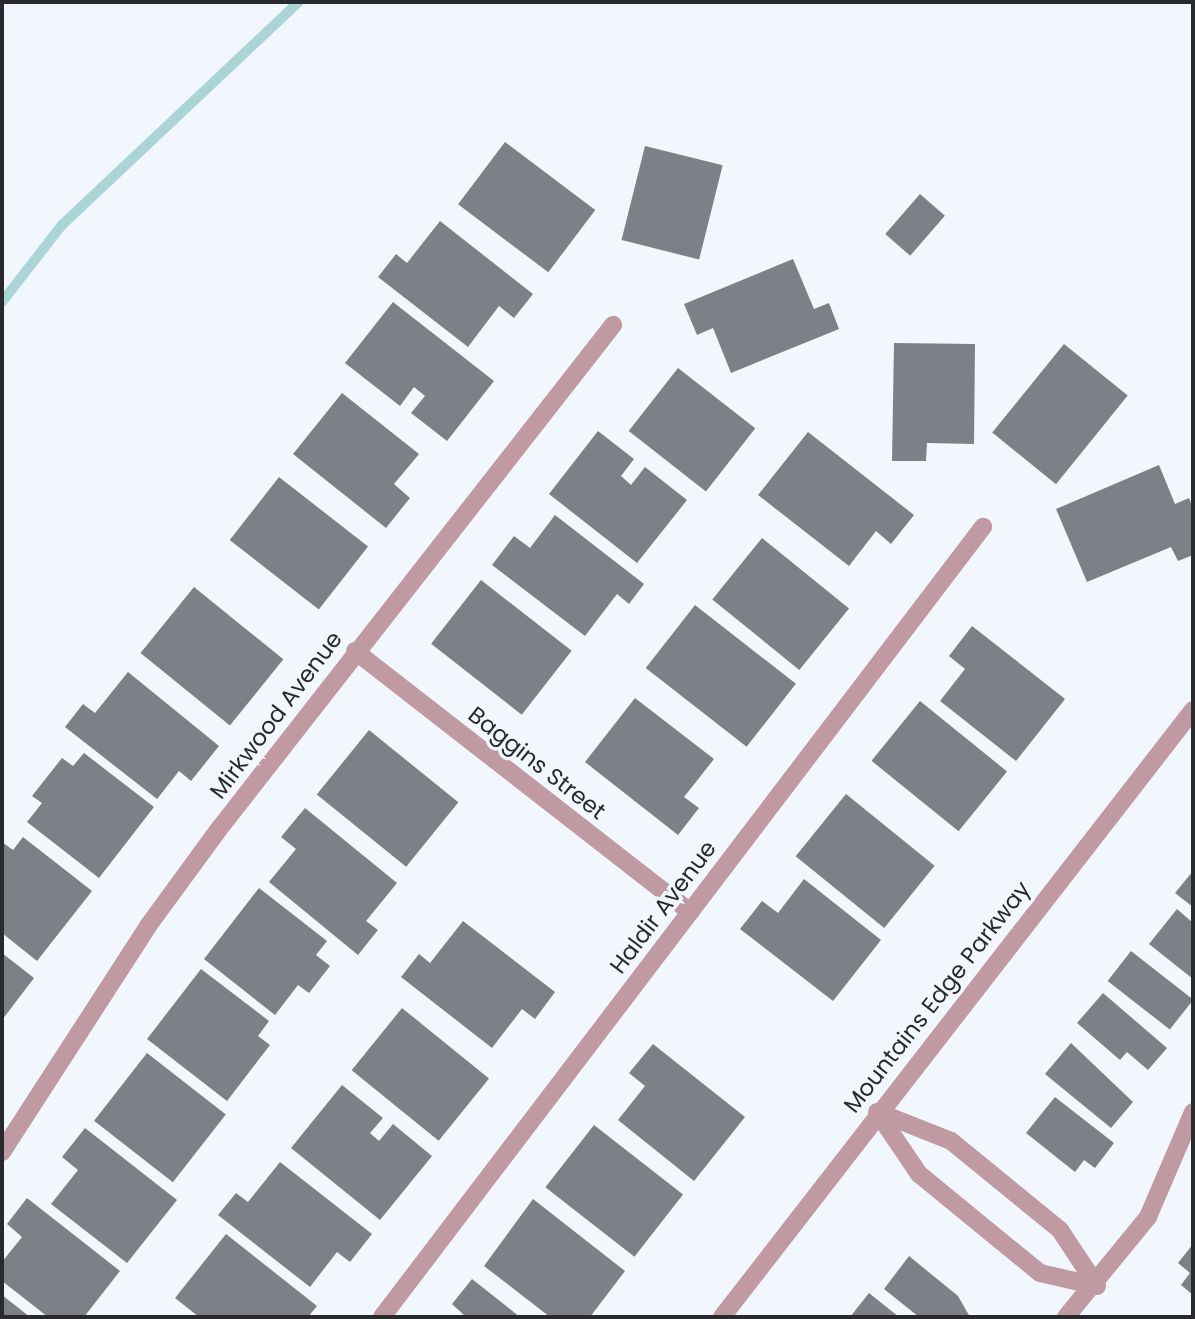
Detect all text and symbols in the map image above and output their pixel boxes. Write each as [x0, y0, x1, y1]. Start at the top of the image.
street label: Mirkwood Avenue [204, 626, 348, 804]
street label: Baggins Street [463, 701, 611, 825]
street label: Haldir Avenue [604, 835, 722, 979]
street label: Mountains Edge Parkway [838, 876, 1036, 1118]

